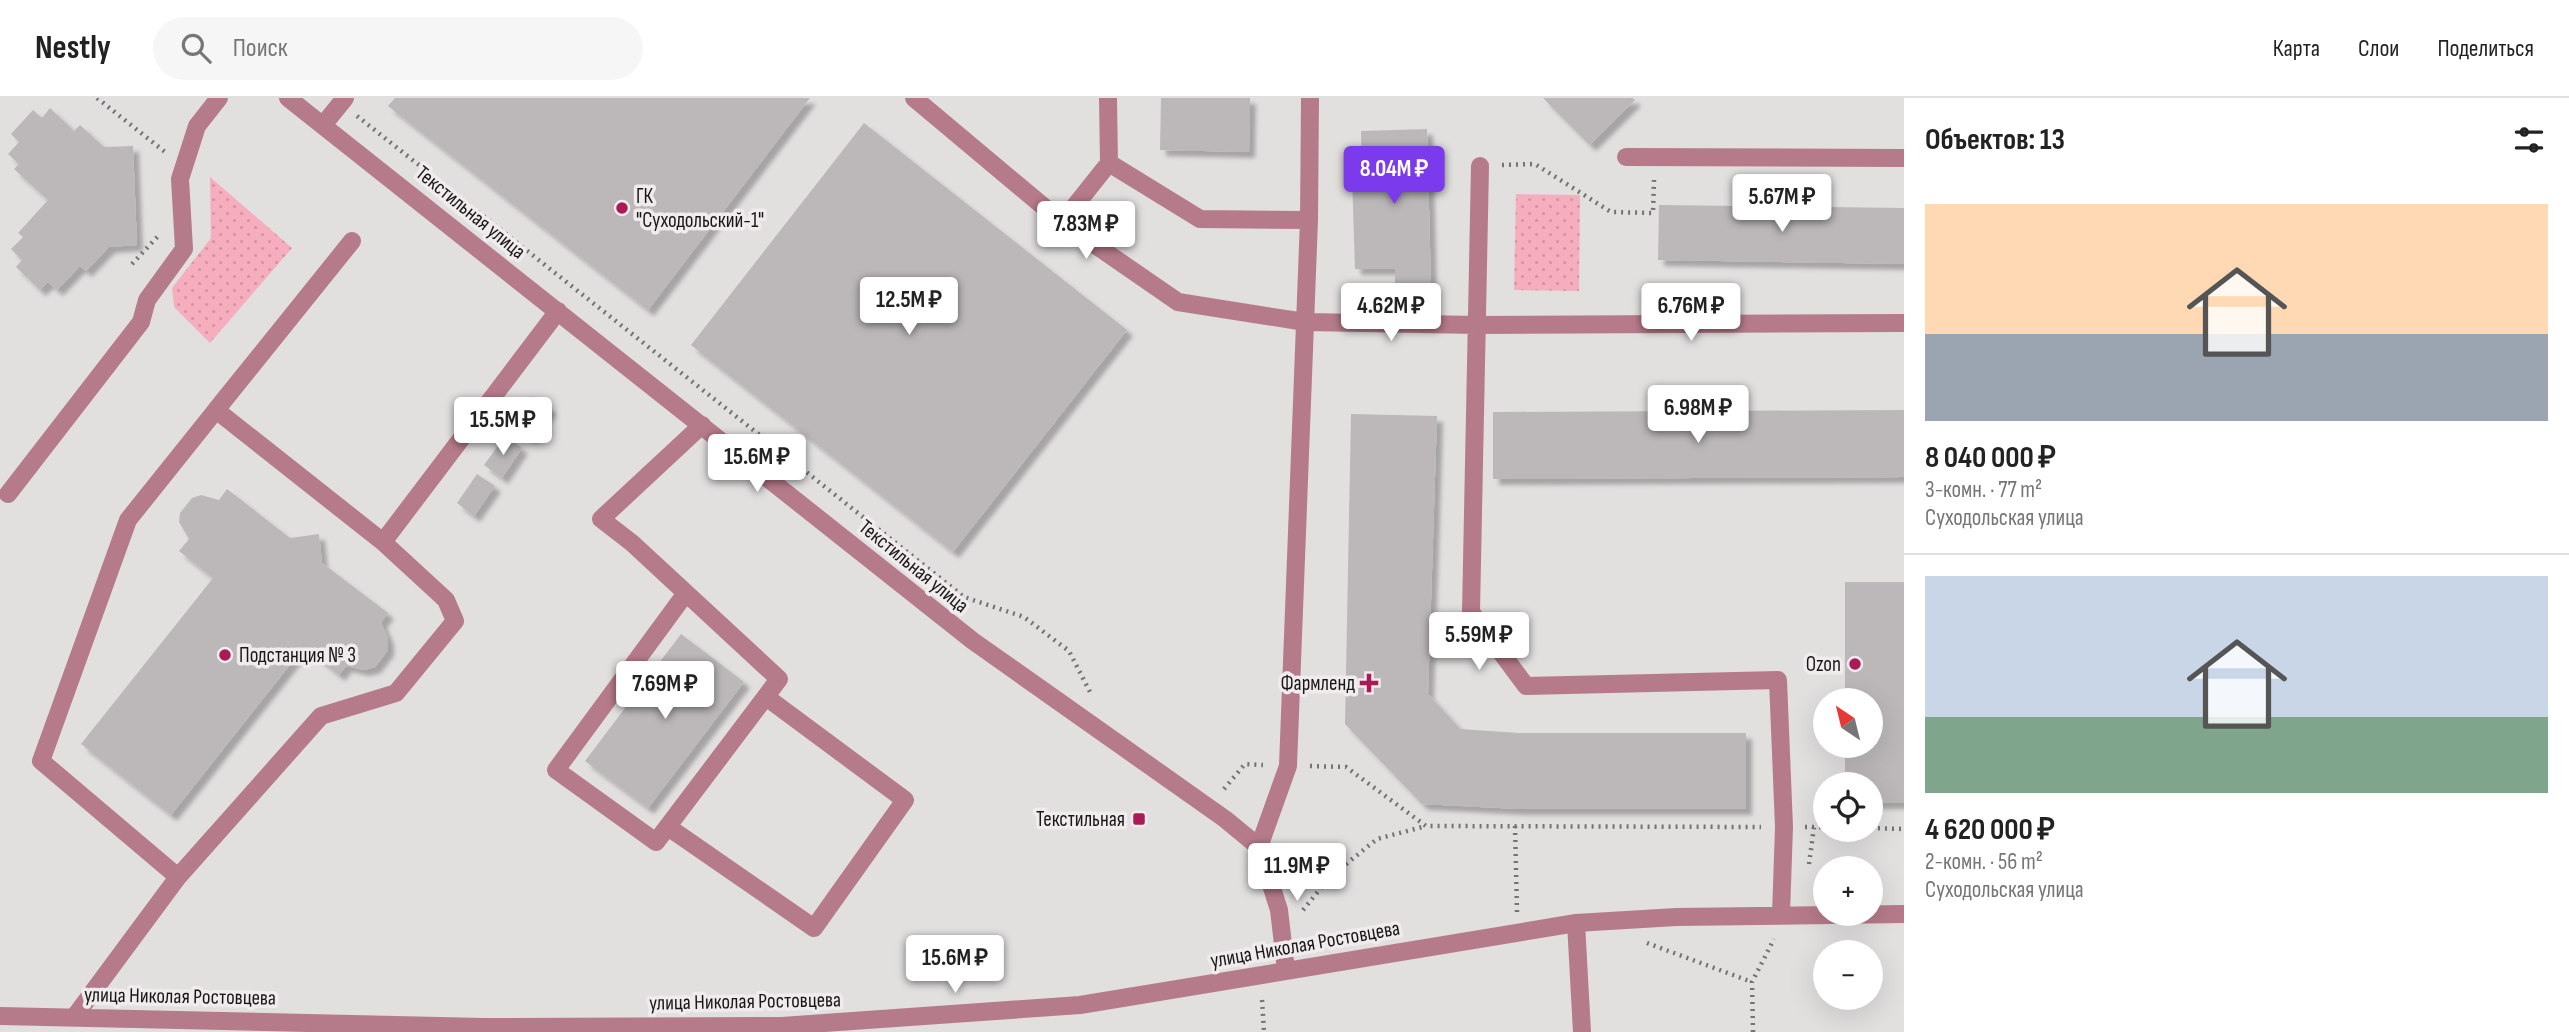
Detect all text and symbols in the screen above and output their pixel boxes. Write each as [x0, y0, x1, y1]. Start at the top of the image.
search box [153, 17, 643, 80]
text: Nestly [35, 28, 111, 68]
icon: search [177, 29, 215, 67]
text: Поиск [233, 33, 288, 64]
text: Карта [2273, 34, 2320, 63]
text: Слои [2358, 34, 2399, 63]
text: Поделиться [2437, 34, 2534, 63]
icon: filters [2510, 121, 2548, 159]
text: Объектов: 13 [1925, 122, 2065, 158]
pin: 8.04M ₽ [1329, 146, 1459, 206]
text: 8.04M ₽ [1360, 155, 1428, 183]
street label: Текстильная улица [411, 161, 531, 264]
pin: 5.67M ₽ [1717, 174, 1847, 234]
text: 5.67M ₽ [1748, 183, 1816, 211]
place label: ГК "Суходольский-1" [636, 184, 764, 233]
marker: ГК "Суходольский-1" [614, 200, 630, 216]
pin: 7.83M ₽ [1021, 202, 1151, 261]
text: 7.83M ₽ [1053, 210, 1119, 238]
icon: home [2174, 249, 2300, 375]
pin: 12.5M ₽ [844, 278, 974, 337]
pin: 4.62M ₽ [1326, 284, 1456, 343]
pin: 6.76M ₽ [1626, 284, 1756, 343]
text: 12.5M ₽ [876, 286, 942, 314]
text: 4.62M ₽ [1357, 292, 1425, 320]
text: 6.76M ₽ [1657, 292, 1725, 320]
pin: 6.98M ₽ [1633, 386, 1763, 445]
text: 6.98M ₽ [1664, 394, 1732, 422]
pin: 15.5M ₽ [438, 398, 568, 457]
text: 15.5M ₽ [470, 406, 536, 434]
pin: 15.6M ₽ [692, 434, 822, 494]
text: 8 040 000 ₽ [1925, 440, 2056, 476]
text: 15.6M ₽ [724, 443, 790, 471]
text: 3-комн. · 77 m² [1925, 476, 2042, 504]
text: Суходольская улица [1925, 504, 2084, 532]
street label: Текстильная улица [854, 515, 974, 618]
pin: 5.59M ₽ [1414, 612, 1544, 672]
text: 5.59M ₽ [1445, 621, 1513, 649]
icon: home [2174, 621, 2300, 747]
place label: Подстанция № 3 [239, 643, 356, 668]
marker: Подстанция № 3 [217, 647, 233, 663]
place label: Ozon [1806, 652, 1841, 677]
marker: Ozon [1847, 656, 1863, 672]
pin: 7.69M ₽ [600, 662, 730, 721]
text: 7.69M ₽ [632, 670, 698, 698]
place label: Фармленд [1281, 671, 1355, 696]
marker: Фармленд [1361, 675, 1377, 691]
north arrow [1813, 688, 1883, 758]
map controls [1813, 688, 1883, 1010]
button: locate [1813, 772, 1883, 842]
place label: Текстильная [1036, 807, 1125, 832]
marker: Текстильная [1131, 811, 1147, 827]
text: 4 620 000 ₽ [1925, 812, 2055, 848]
pin: 11.9M ₽ [1232, 844, 1362, 903]
text: 2-комн. · 56 m² [1925, 848, 2043, 876]
text: 11.9M ₽ [1264, 852, 1330, 880]
button: + [1813, 856, 1883, 926]
text: Суходольская улица [1925, 876, 2084, 904]
street label: улица Николая Ростовцева [1208, 916, 1402, 973]
pin: 15.6M ₽ [890, 936, 1020, 995]
button: − [1813, 940, 1883, 1010]
text: 15.6M ₽ [922, 944, 988, 972]
street label: улица Николая Ростовцева [84, 982, 276, 1011]
street label: улица Николая Ростовцева [649, 987, 841, 1016]

